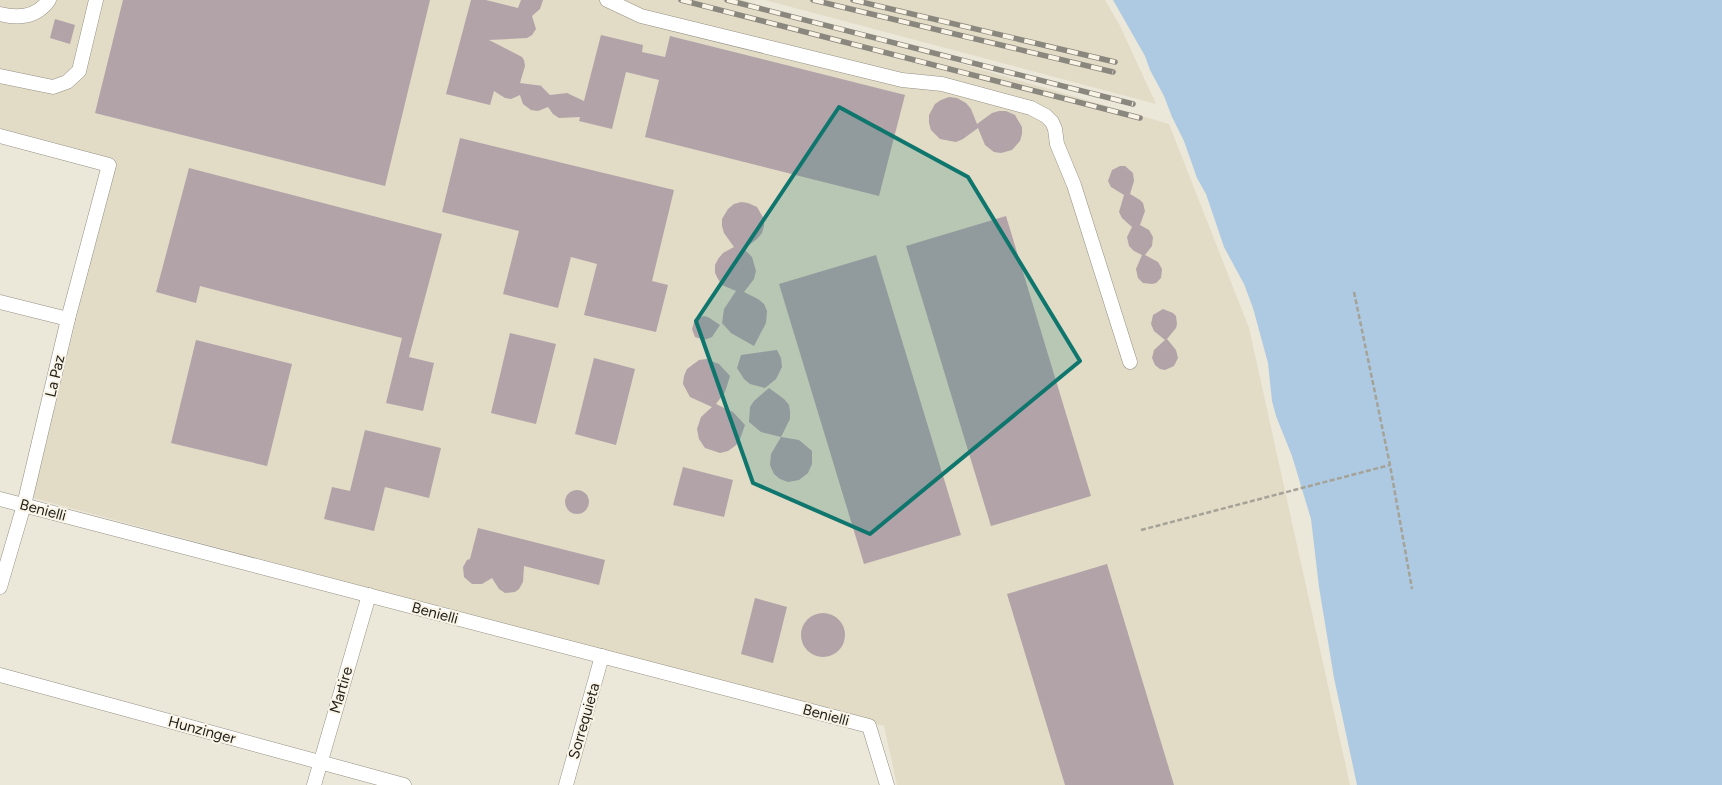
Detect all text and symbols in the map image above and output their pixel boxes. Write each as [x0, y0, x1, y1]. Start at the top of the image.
street label: La Paz [41, 353, 69, 399]
street label: Benielli [18, 495, 68, 525]
street label: Benielli [410, 598, 460, 628]
street label: Martire [326, 665, 356, 715]
street label: Sorrequieta [565, 681, 603, 761]
street label: Benielli [801, 700, 851, 730]
street label: Hunzinger [166, 712, 238, 748]

